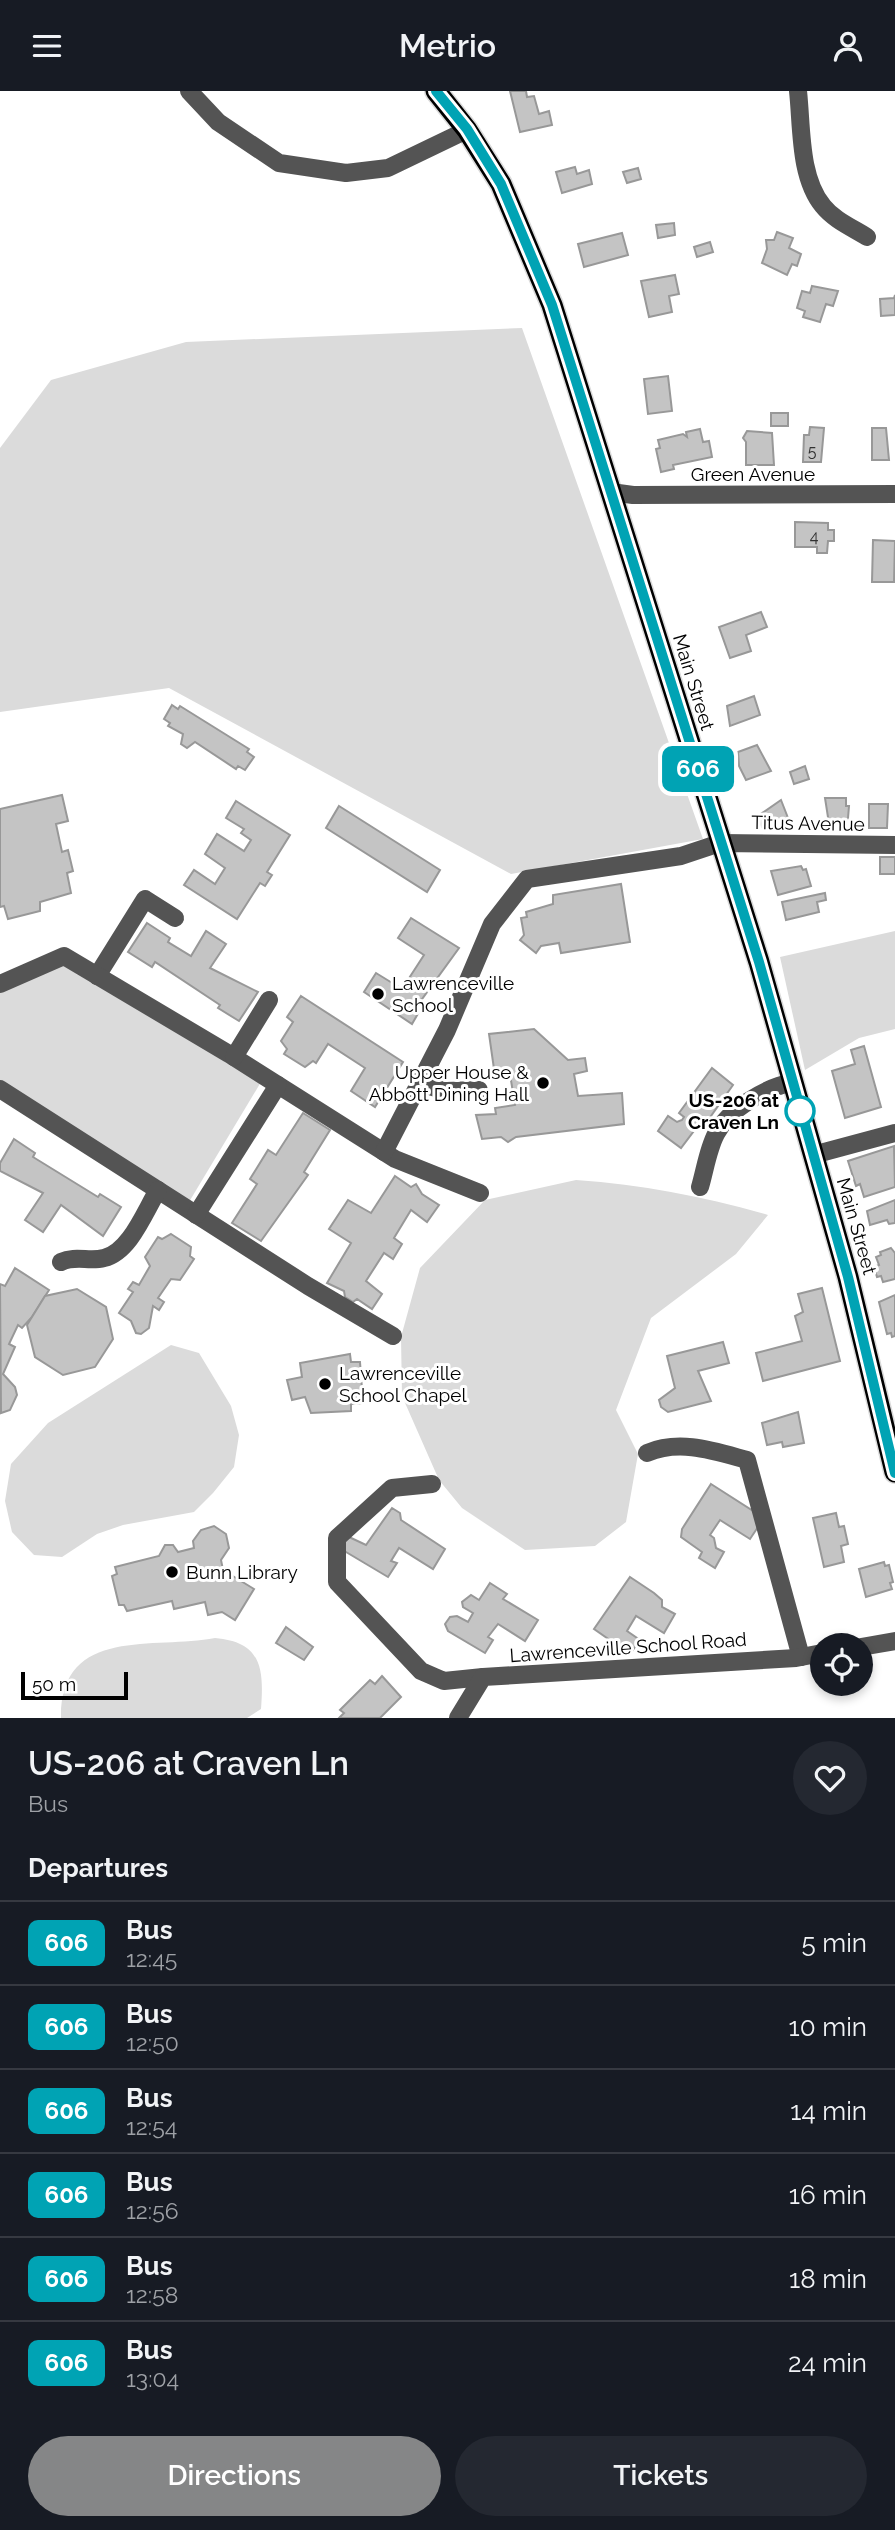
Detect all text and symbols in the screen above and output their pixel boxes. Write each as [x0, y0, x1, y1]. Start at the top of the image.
icon: menu [28, 27, 66, 65]
text: Metrio [399, 27, 496, 64]
icon: person [829, 27, 867, 65]
house number: 5 [808, 442, 817, 461]
street label: Green Avenue [691, 463, 815, 485]
house number: 4 [810, 527, 819, 546]
street label: Main Street [669, 631, 719, 733]
line badge: 606 [658, 746, 738, 792]
text: 606 [676, 754, 720, 783]
street label: Titus Avenue [751, 811, 865, 835]
place label: Lawrenceville School [392, 972, 514, 1016]
marker: Lawrenceville School [370, 986, 386, 1002]
place label: Upper House & Abbott Dining Hall [369, 1061, 530, 1105]
marker: Upper House & Abbott Dining Hall [535, 1075, 551, 1091]
place label: US-206 at Craven Ln [688, 1089, 780, 1133]
marker: US-206 at Craven Ln [785, 1096, 815, 1126]
street label: Main Street [833, 1175, 881, 1278]
place label: Lawrenceville School Chapel [339, 1362, 467, 1406]
marker: Lawrenceville School Chapel [317, 1376, 333, 1392]
place label: Bunn Library [186, 1561, 298, 1583]
marker: Bunn Library [164, 1564, 180, 1580]
street label: Lawrenceville School Road [509, 1628, 747, 1666]
map controls [810, 1633, 873, 1696]
button: locate [810, 1633, 873, 1696]
scale bar [21, 1669, 128, 1701]
text: 50 m [32, 1673, 76, 1695]
button: heart [793, 1741, 867, 1815]
text: US-206 at Craven Ln [28, 1744, 349, 1783]
text: Bus [28, 1790, 68, 1817]
text: Departures [28, 1853, 168, 1883]
text: Bus [126, 1915, 173, 1945]
text: 606 [45, 1928, 88, 1957]
text: 5 min [801, 1928, 867, 1958]
text: 12:45 [126, 1945, 177, 1972]
text: Bus [126, 1999, 173, 2029]
text: 606 [45, 2012, 88, 2041]
text: 10 min [789, 2012, 867, 2042]
text: 12:50 [126, 2029, 179, 2056]
text: Bus [126, 2083, 173, 2113]
text: 606 [45, 2096, 88, 2125]
text: 14 min [790, 2096, 867, 2126]
text: 12:54 [126, 2113, 177, 2140]
text: Bus [126, 2167, 173, 2197]
text: 606 [45, 2180, 88, 2209]
text: 16 min [789, 2180, 867, 2210]
text: 12:56 [126, 2197, 179, 2224]
text: Bus [126, 2251, 173, 2281]
text: 606 [45, 2264, 88, 2293]
text: 18 min [789, 2264, 867, 2294]
text: 12:58 [126, 2281, 178, 2308]
text: Bus [126, 2335, 173, 2365]
text: 606 [45, 2348, 88, 2377]
text: 24 min [788, 2348, 867, 2378]
text: 13:04 [126, 2365, 179, 2392]
button: Directions [28, 2436, 441, 2516]
button: Tickets [455, 2436, 867, 2516]

